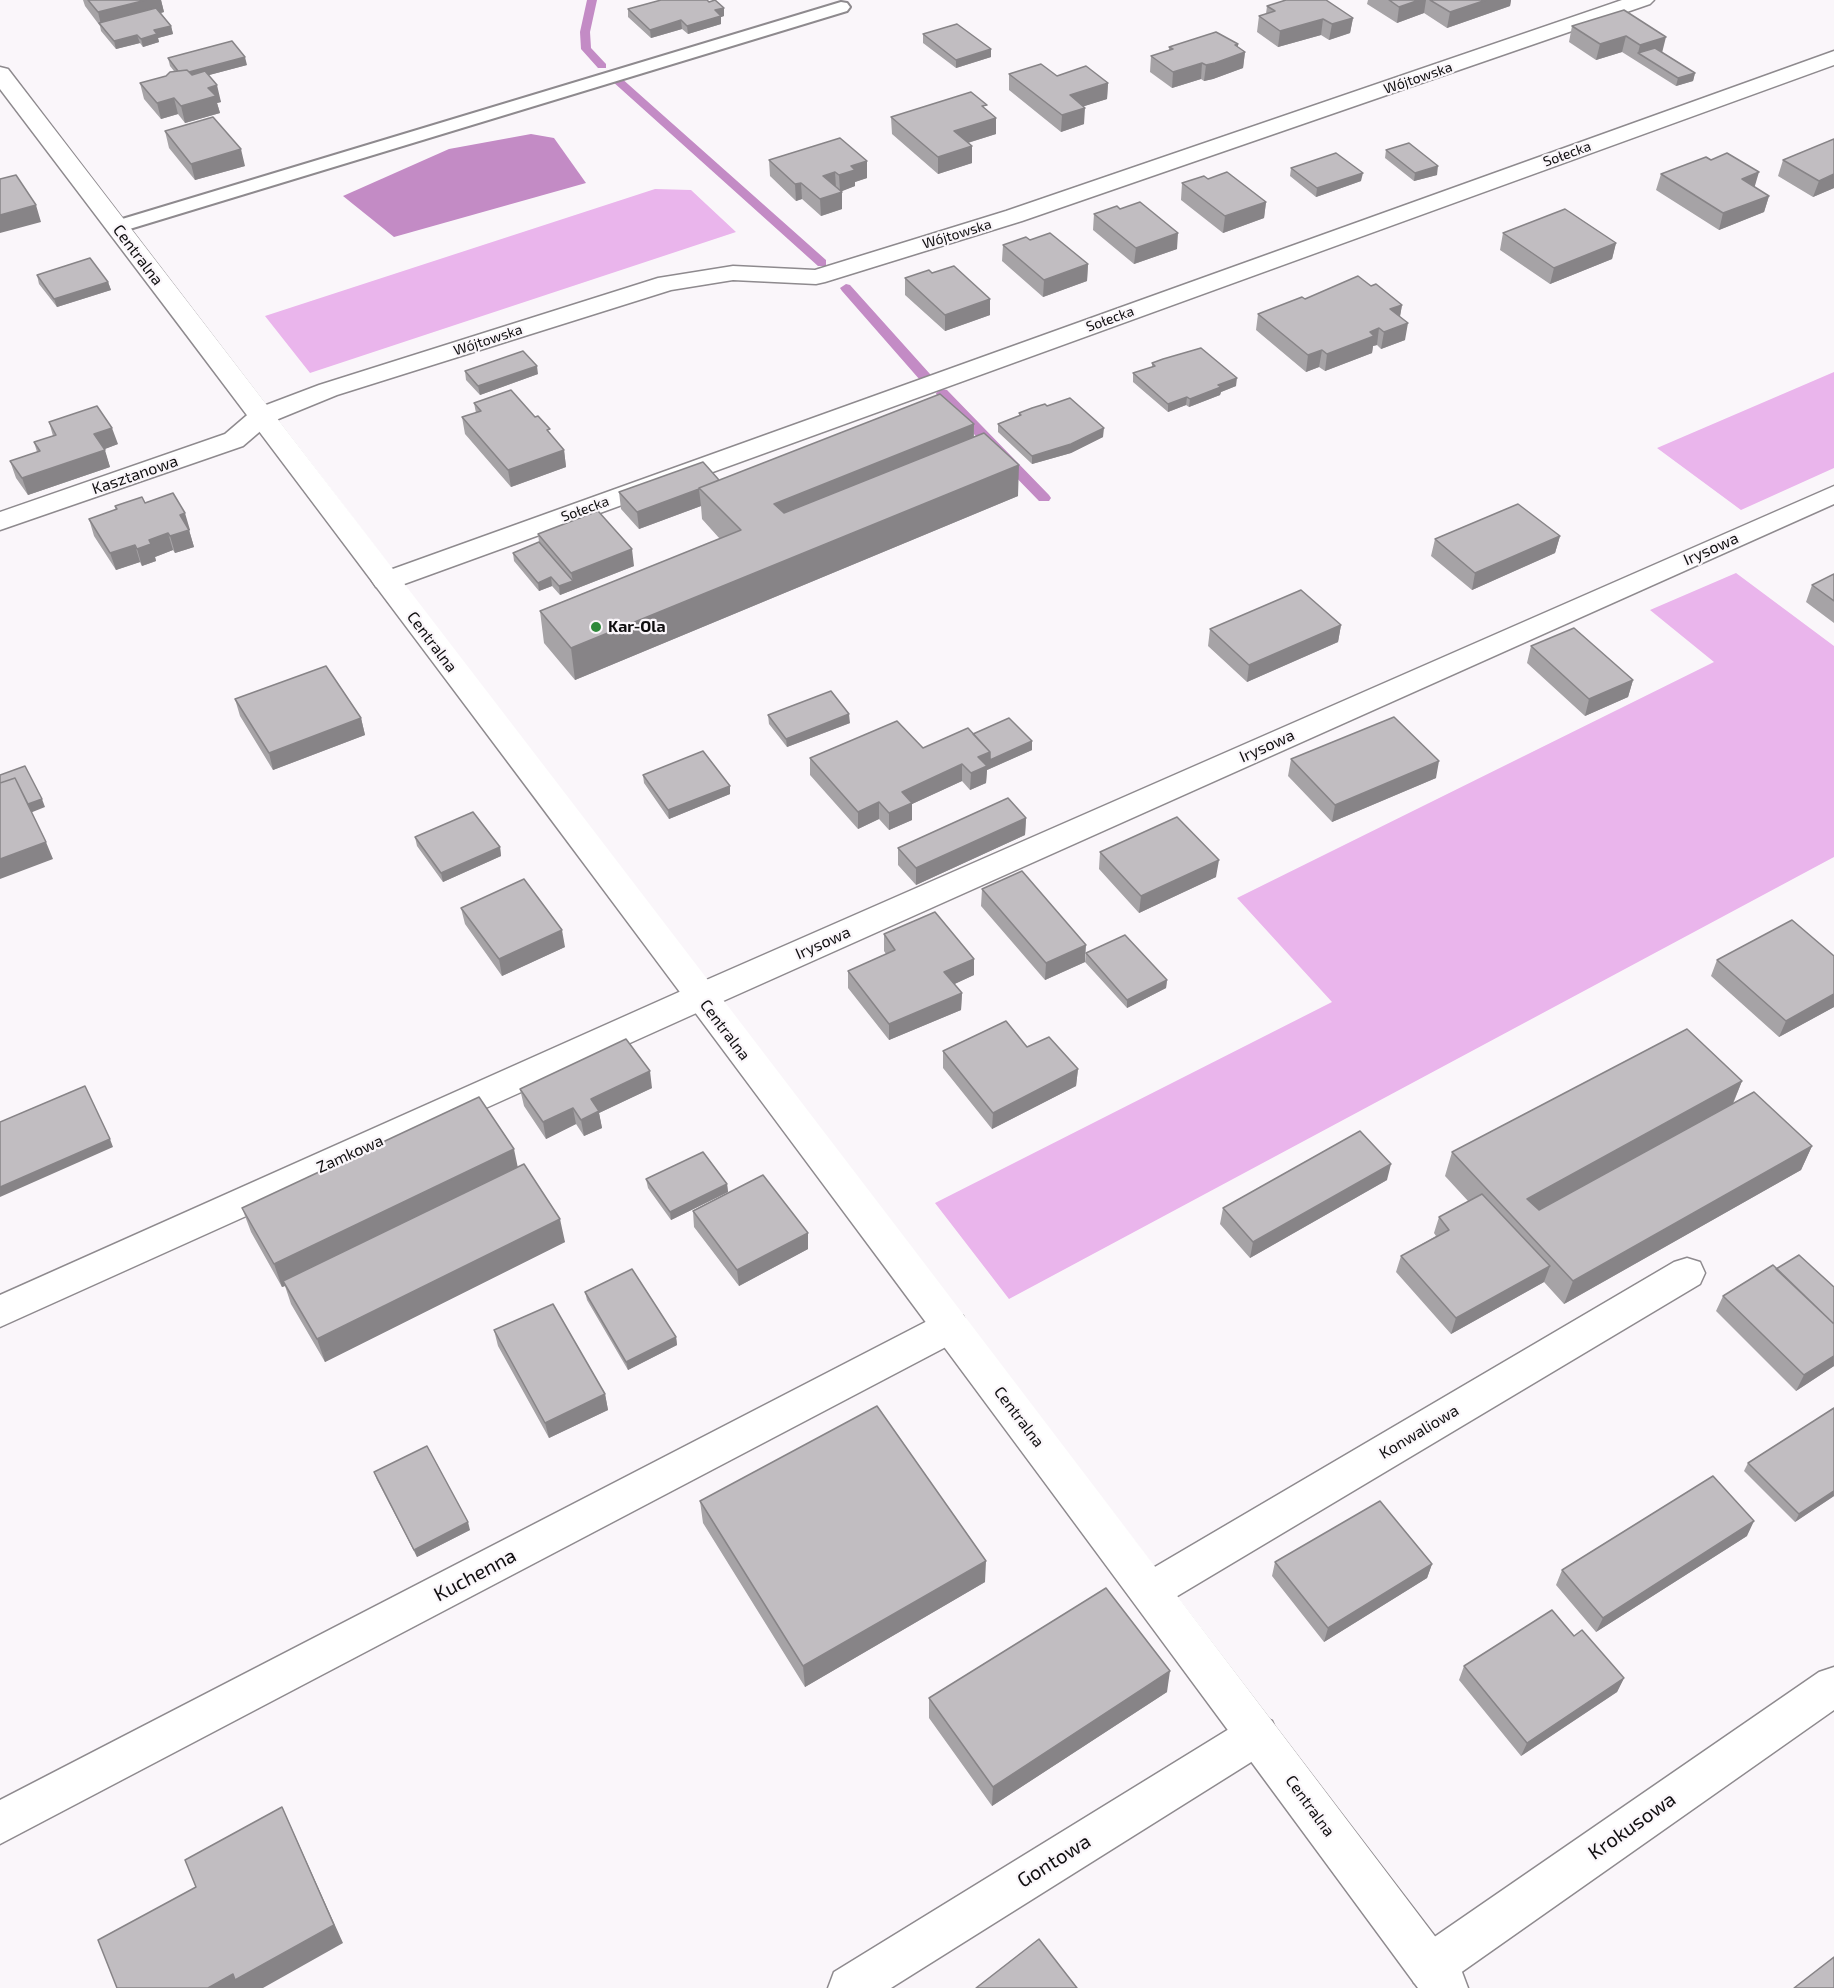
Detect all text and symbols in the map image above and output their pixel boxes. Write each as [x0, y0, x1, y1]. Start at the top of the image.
street label: Wójtowska [1382, 58, 1454, 98]
street label: Sołecka [1541, 138, 1593, 170]
street label: Wójtowska [921, 216, 993, 252]
street label: Centralna [109, 221, 167, 289]
street label: Sołecka [1084, 303, 1136, 335]
street label: Wójtowska [452, 321, 524, 359]
street label: Kasztanowa [89, 451, 181, 499]
street label: Sołecka [559, 493, 611, 525]
street label: Irysowa [1681, 528, 1741, 570]
street label: Centralna [403, 608, 461, 676]
place label: Kar-Ola [608, 617, 666, 637]
marker: Kar-Ola [589, 620, 603, 634]
street label: Irysowa [1237, 725, 1297, 767]
street label: Irysowa [793, 922, 853, 964]
street label: Centralna [696, 996, 754, 1064]
street label: Zamkowa [314, 1131, 386, 1177]
street label: Centralna [990, 1383, 1048, 1451]
street label: Konwaliowa [1376, 1401, 1462, 1463]
street label: Kuchenna [430, 1543, 520, 1607]
street label: Centralna [1281, 1772, 1339, 1840]
street label: Krokusowa [1584, 1787, 1680, 1865]
street label: Gontowa [1013, 1829, 1095, 1893]

